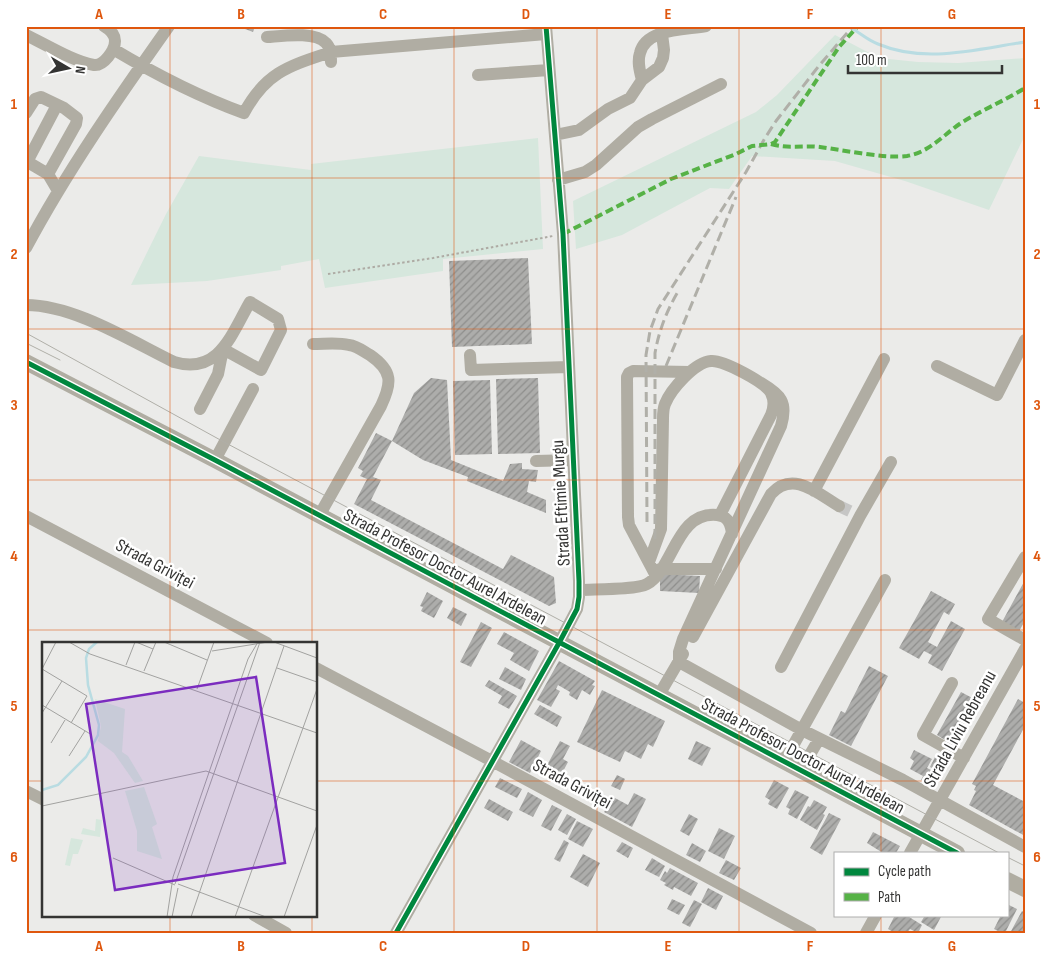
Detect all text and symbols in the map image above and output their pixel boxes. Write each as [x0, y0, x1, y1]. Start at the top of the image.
text: A [94, 5, 103, 24]
text: B [237, 5, 245, 24]
text: C [379, 5, 387, 24]
text: D [522, 5, 530, 24]
text: E [665, 5, 672, 24]
text: F [807, 5, 814, 24]
text: G [948, 5, 956, 24]
north arrow [42, 42, 92, 92]
scale bar [848, 42, 1002, 74]
text: 100 m [856, 51, 887, 70]
text: N [71, 65, 89, 75]
text: 1 [11, 95, 18, 114]
text: 1 [1034, 95, 1041, 114]
text: 2 [10, 245, 18, 264]
text: 2 [1033, 245, 1041, 264]
text: 3 [10, 396, 18, 415]
text: 3 [1033, 396, 1041, 415]
street label: Strada Eftimie Murgu [547, 439, 575, 567]
street label: Strada Profesor Doctor Aurel Ardelean [340, 504, 550, 630]
street label: Strada Griviței [112, 535, 198, 593]
text: 4 [10, 547, 18, 566]
text: 4 [1033, 547, 1041, 566]
inset map [42, 642, 318, 916]
street label: Strada Liviu Rebreanu [919, 667, 1001, 791]
street label: Strada Profesor Doctor Aurel Ardelean [698, 693, 908, 819]
text: 5 [10, 697, 18, 716]
text: 5 [1033, 697, 1041, 716]
street label: Strada Griviței [529, 755, 615, 813]
text: 6 [10, 848, 18, 867]
text: 6 [1033, 848, 1041, 867]
legend [834, 852, 1008, 916]
text: Cycle path [878, 862, 931, 881]
text: Path [878, 888, 901, 907]
text: A [94, 937, 103, 956]
text: B [237, 937, 245, 956]
text: C [379, 937, 387, 956]
text: D [522, 937, 530, 956]
text: E [665, 937, 672, 956]
text: F [807, 937, 814, 956]
text: G [948, 937, 956, 956]

